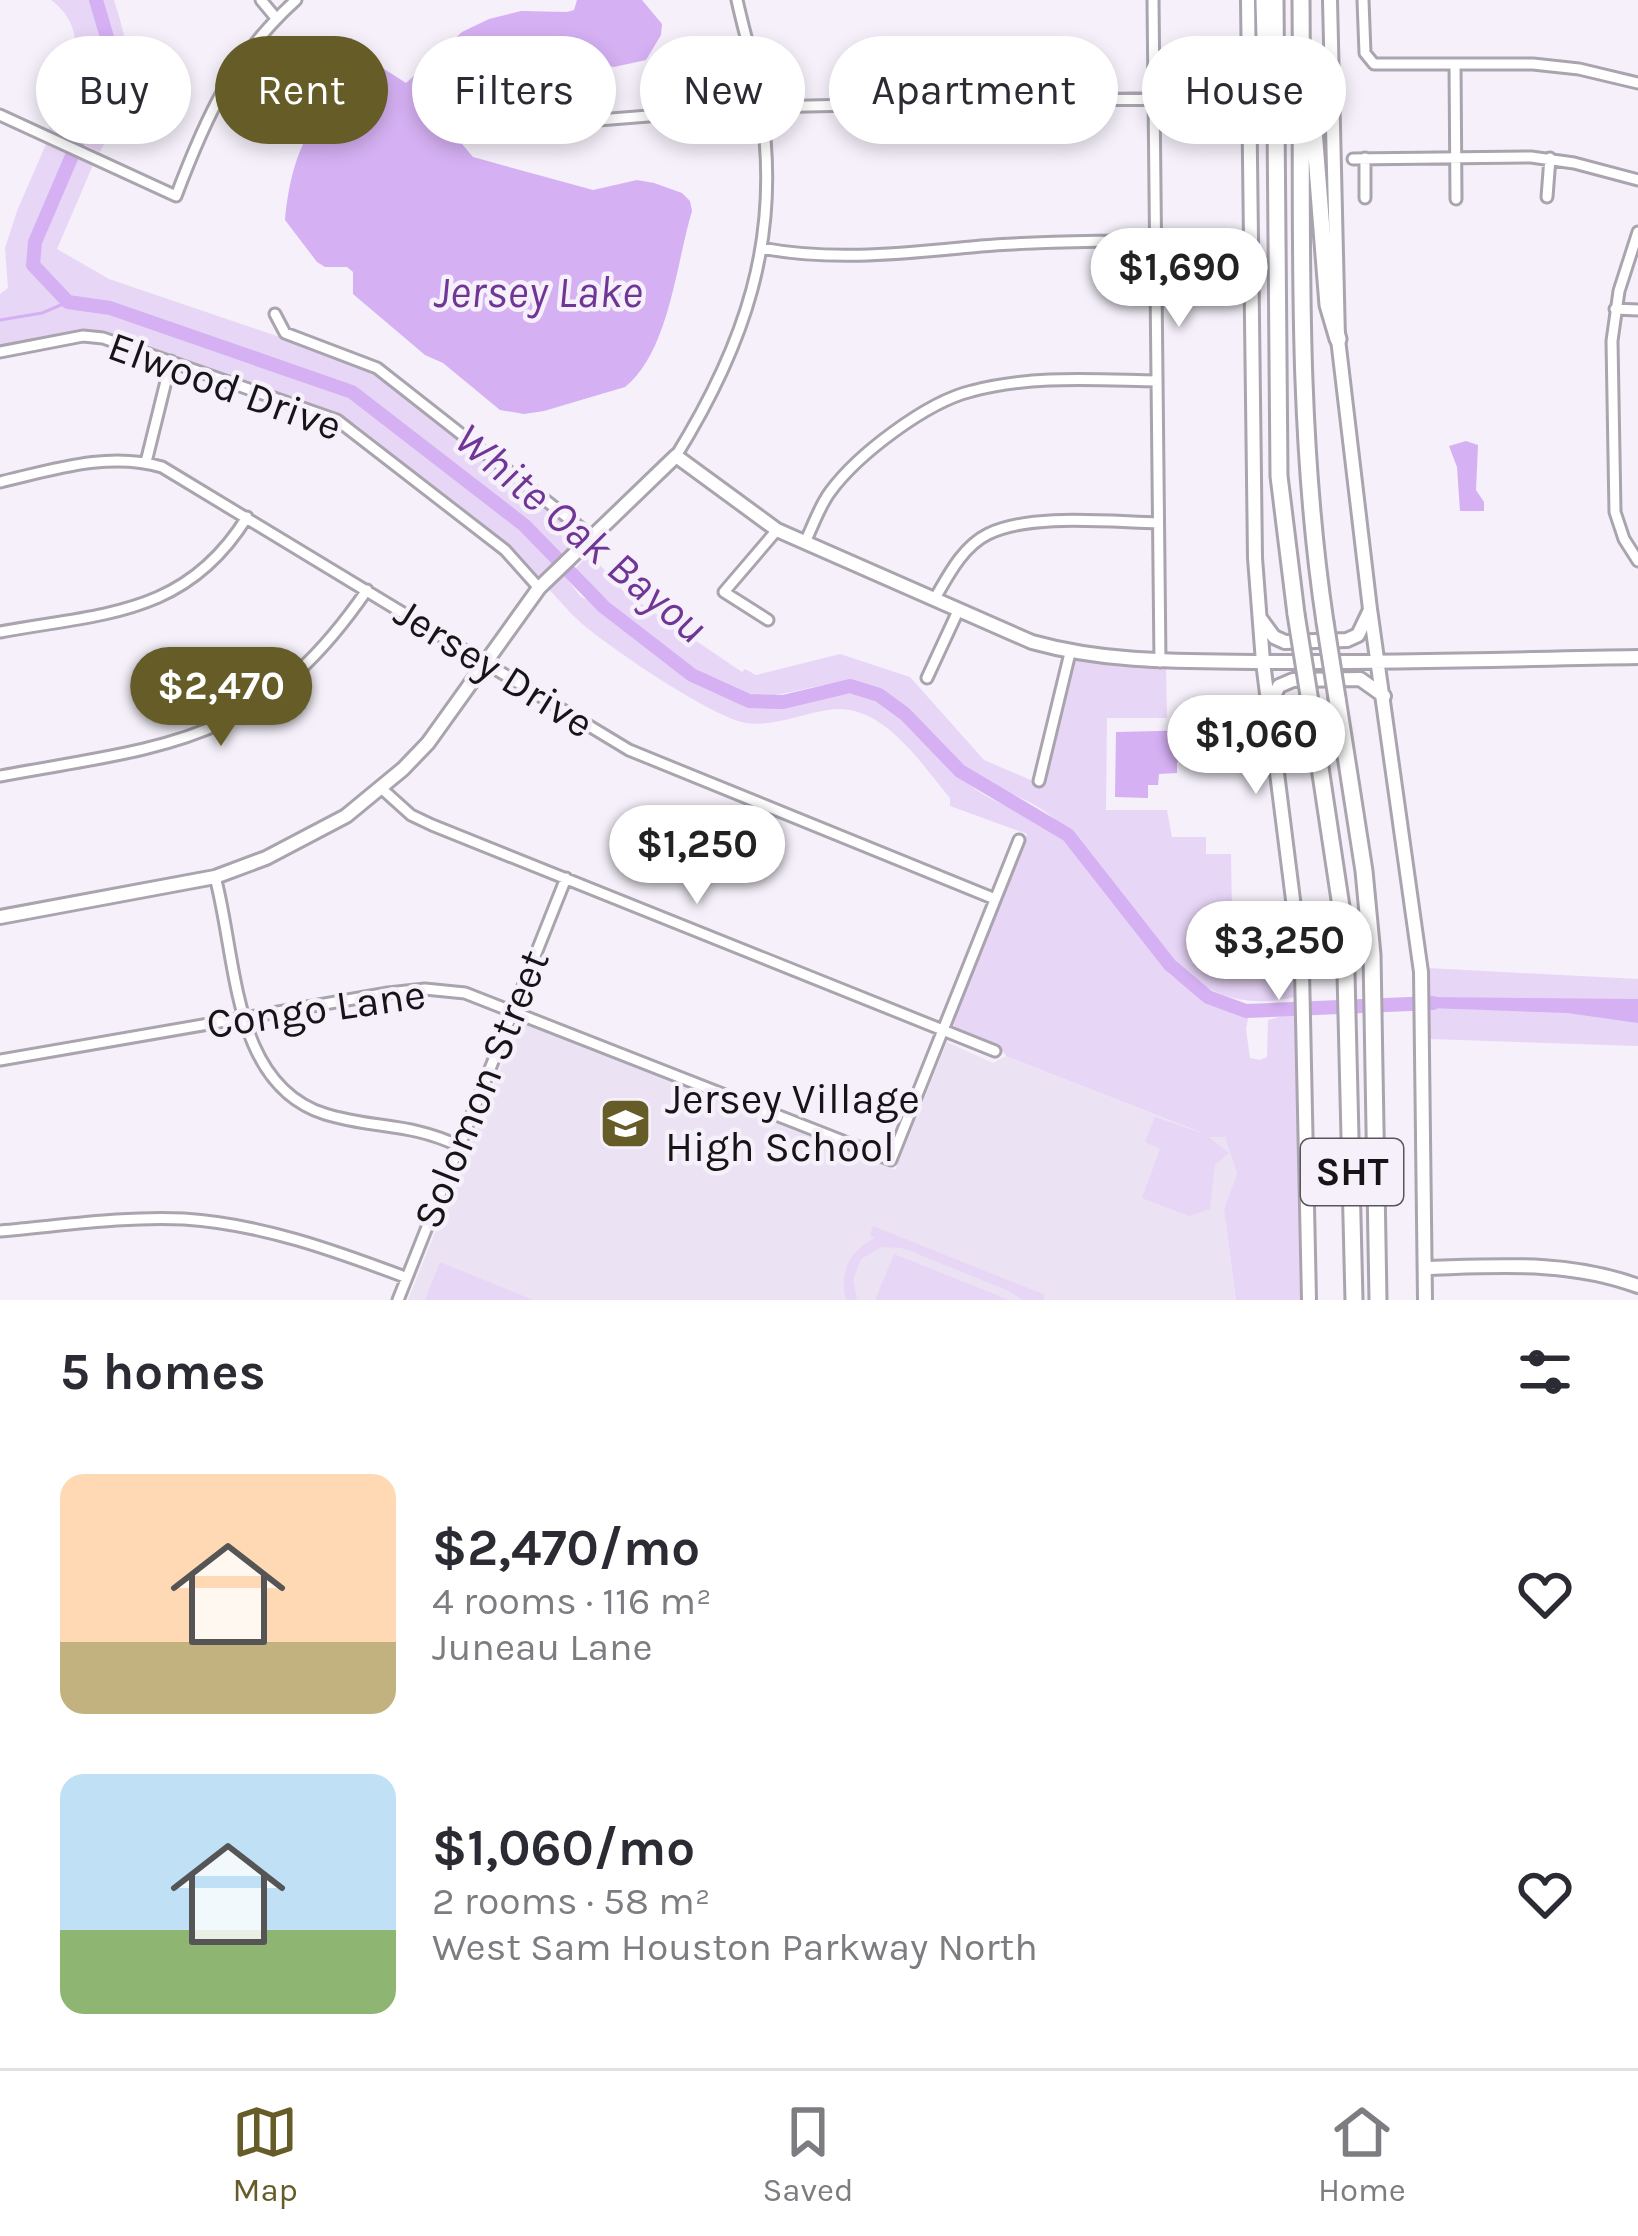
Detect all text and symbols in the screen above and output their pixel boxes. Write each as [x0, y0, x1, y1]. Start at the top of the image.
chip: Buy [36, 36, 191, 144]
chip: Rent [215, 36, 388, 144]
chip: Filters [412, 36, 616, 144]
chip: New [640, 36, 805, 144]
chip: Apartment [829, 36, 1118, 144]
chip: House [1142, 36, 1346, 144]
pin: $1,690 [1081, 228, 1277, 330]
text: $1,690 [1118, 244, 1240, 290]
water label: Jersey Lake [433, 266, 643, 319]
street label: Elwood Drive [101, 321, 349, 451]
water label: White Oak Bayou [443, 412, 718, 655]
street label: Jersey Drive [385, 587, 603, 749]
pin: $2,470 [123, 647, 319, 749]
text: $2,470 [157, 663, 285, 709]
pin: $1,060 [1158, 695, 1354, 797]
text: $1,060 [1194, 711, 1318, 757]
pin: $1,250 [599, 805, 795, 907]
text: $1,250 [636, 821, 758, 867]
pin: $3,250 [1181, 901, 1377, 1003]
text: $3,250 [1213, 917, 1345, 963]
street label: Solomon Street [402, 942, 560, 1236]
street label: Congo Lane [203, 969, 429, 1049]
place label: Jersey Village High School [665, 1074, 920, 1172]
school or university icon: Jersey Village High School [598, 1095, 654, 1151]
road number: SHT [1301, 1139, 1403, 1205]
icon: filters [1512, 1339, 1578, 1405]
text: 5 homes [60, 1342, 266, 1402]
text: $2,470/mo [432, 1518, 700, 1578]
icon: home [156, 1522, 300, 1666]
icon: heart [1512, 1561, 1578, 1627]
text: 4 rooms · 116 m² [432, 1578, 712, 1624]
text: Juneau Lane [432, 1624, 653, 1670]
text: $1,060/mo [432, 1818, 695, 1878]
icon: home [156, 1822, 300, 1966]
icon: heart [1512, 1861, 1578, 1927]
text: 2 rooms · 58 m² [432, 1878, 710, 1924]
text: West Sam Houston Parkway North [432, 1924, 1038, 1970]
tab: Map [232, 2099, 298, 2209]
tab: Saved [762, 2099, 854, 2209]
tab: Home [1318, 2099, 1406, 2209]

